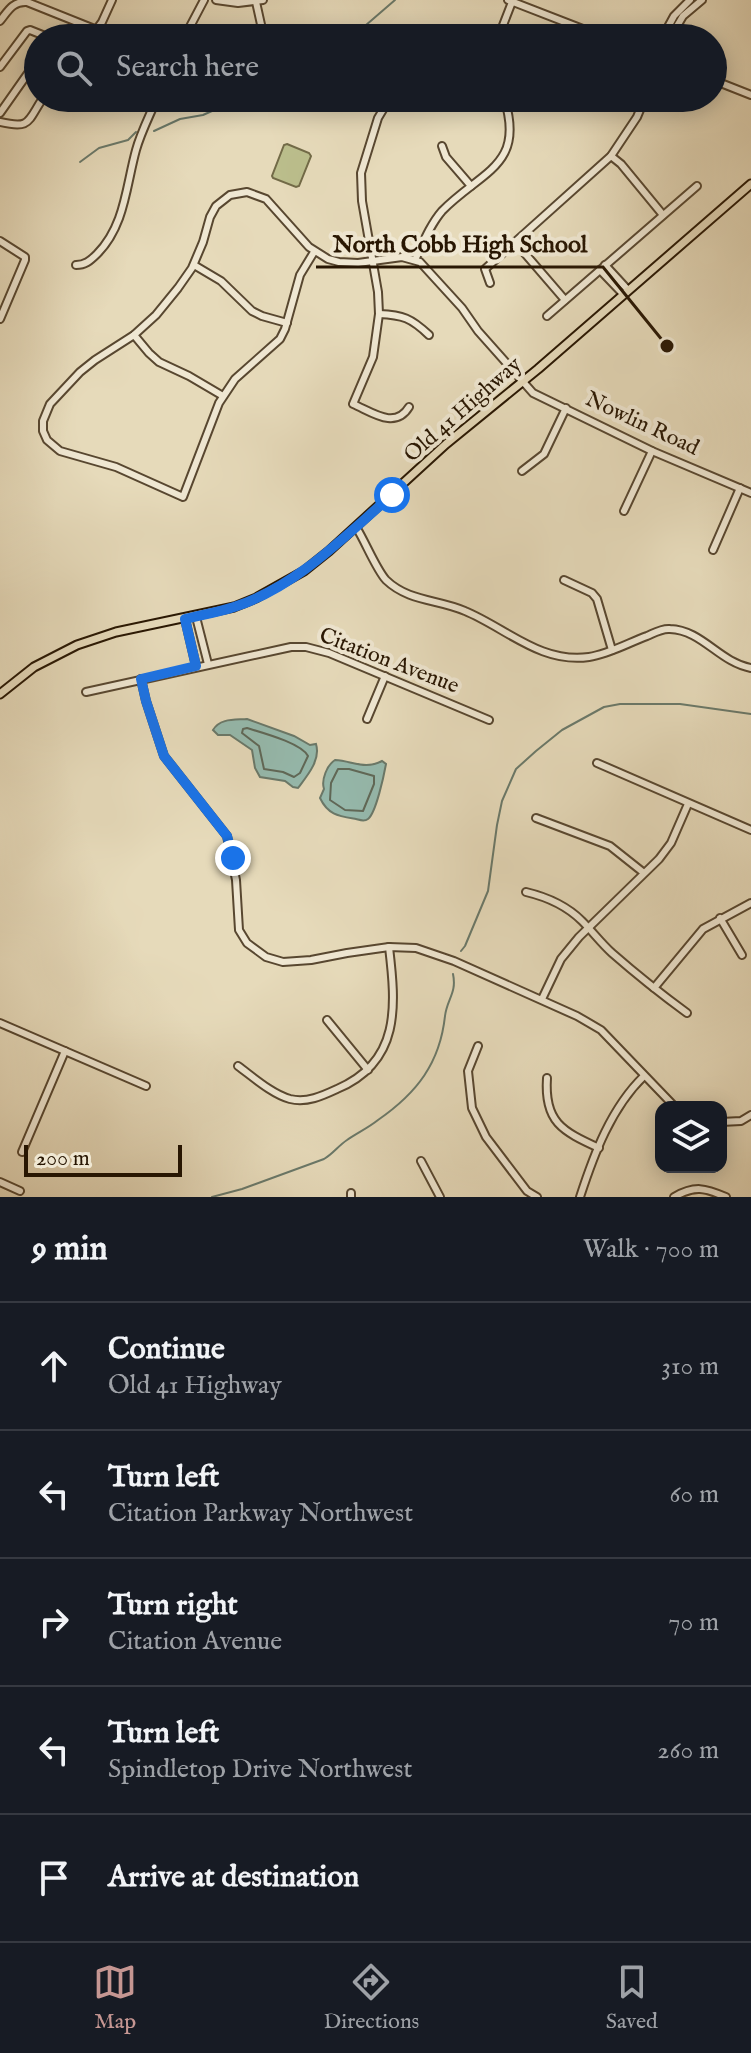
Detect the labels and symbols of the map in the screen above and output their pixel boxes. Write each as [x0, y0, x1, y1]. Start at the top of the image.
callout: North Cobb High School [316, 219, 603, 267]
text: North Cobb High School [332, 230, 588, 261]
street label: Old 41 Highway [398, 351, 528, 469]
street label: Nowlin Road [581, 385, 704, 463]
route start [374, 477, 410, 513]
street label: Citation Avenue [315, 622, 463, 700]
route end [215, 840, 251, 876]
scale bar [24, 1141, 182, 1177]

